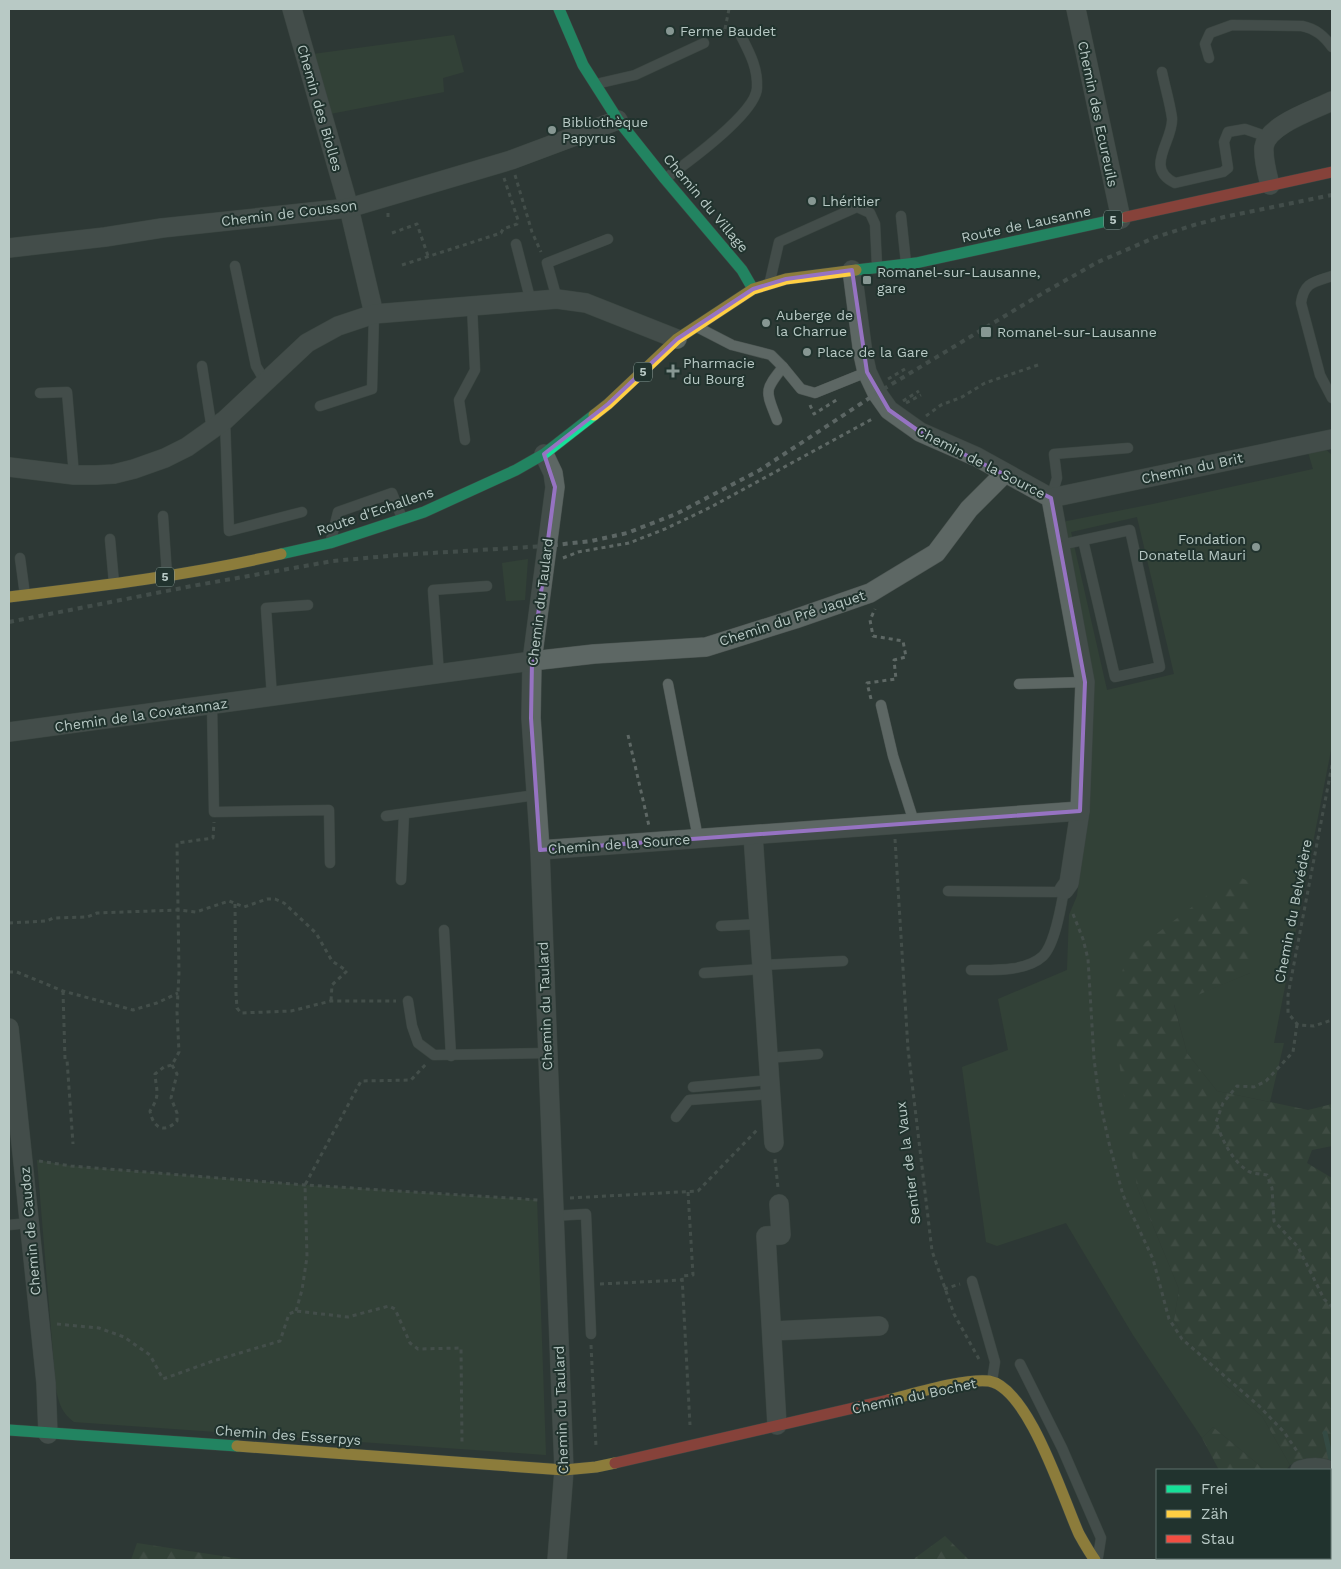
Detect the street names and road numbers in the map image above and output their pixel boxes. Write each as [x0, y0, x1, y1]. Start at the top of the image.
street label: Chemin des Ecureuils [1075, 40, 1121, 188]
street label: Chemin des Biolles [294, 43, 346, 173]
street label: Chemin du Village [660, 151, 752, 255]
street label: Chemin de Cousson [220, 197, 358, 229]
street label: Route de Lausanne [960, 202, 1092, 246]
road number: 5 [1104, 210, 1122, 230]
road number: 5 [634, 362, 652, 382]
street label: Chemin de la Source [914, 423, 1048, 501]
street label: Chemin du Brit [1140, 449, 1244, 487]
street label: Route d'Echallens [314, 483, 436, 539]
street label: Chemin du Taulard [524, 537, 556, 667]
road number: 5 [156, 568, 174, 586]
street label: Chemin du Pré Jaquet [717, 587, 867, 649]
street label: Chemin de la Covatannaz [54, 695, 228, 735]
street label: Chemin de la Source [547, 831, 691, 857]
street label: Chemin du Belvédère [1271, 838, 1315, 984]
street label: Chemin du Taulard [535, 941, 555, 1071]
street label: Sentier de la Vaux [893, 1101, 923, 1225]
street label: Chemin de Caudoz [16, 1166, 44, 1296]
street label: Chemin du Taulard [551, 1345, 571, 1475]
street label: Chemin du Bochet [850, 1375, 978, 1417]
street label: Chemin des Esserpys [214, 1422, 362, 1448]

